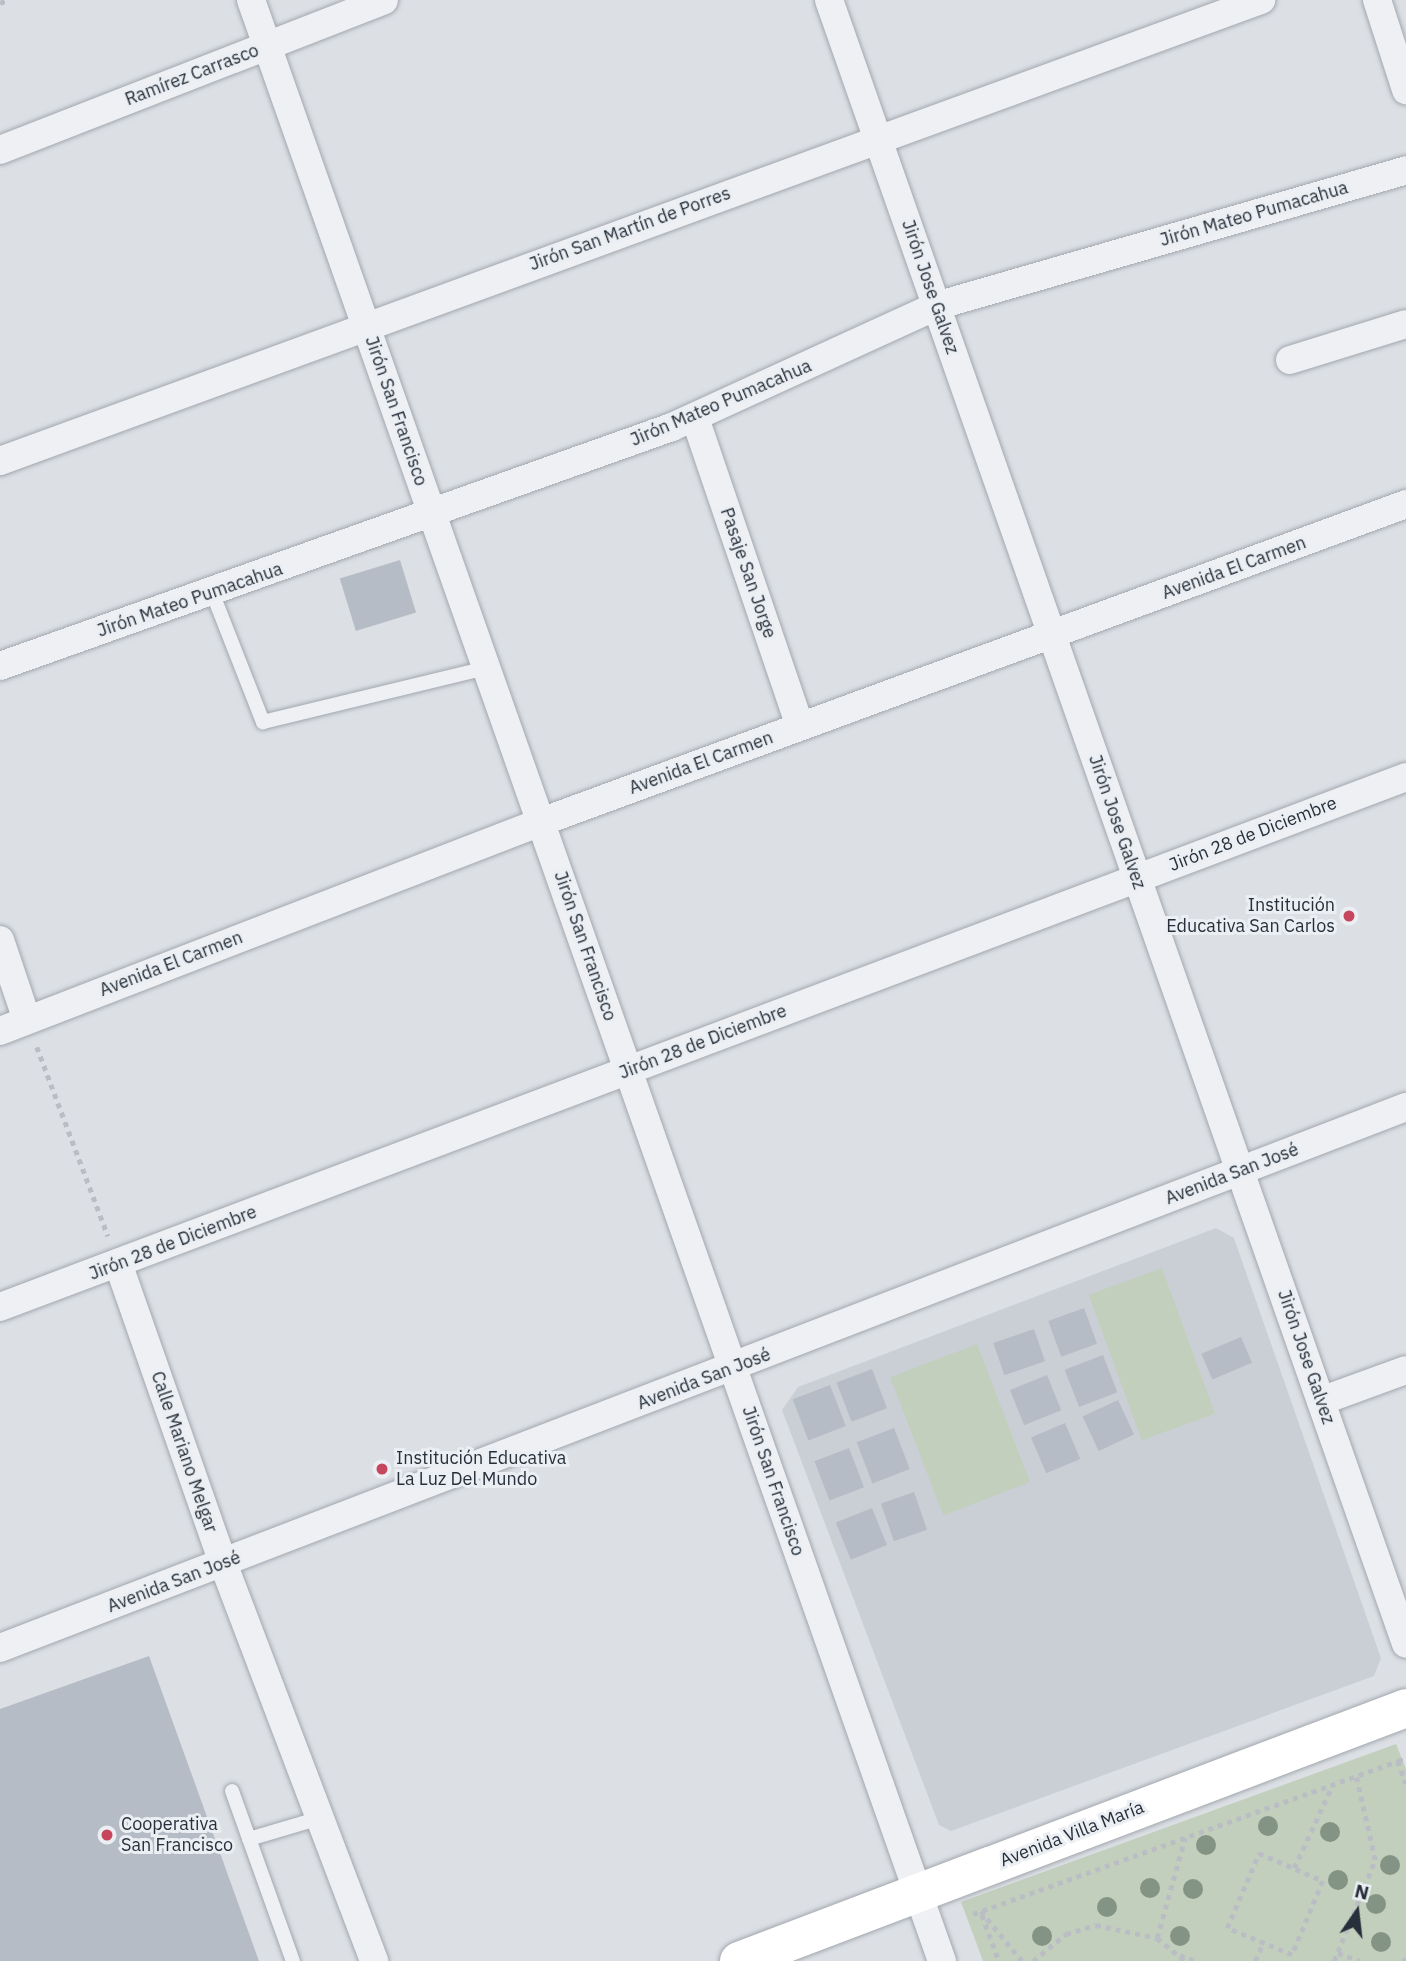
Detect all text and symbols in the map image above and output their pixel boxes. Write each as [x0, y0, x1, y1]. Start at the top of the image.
street label: Ramírez Carrasco [122, 40, 262, 110]
street label: Jirón Mateo Pumacahua [1157, 177, 1351, 251]
street label: Jirón San Martín de Porres [526, 183, 734, 275]
street label: Jirón Jose Galvez [897, 217, 963, 357]
street label: Jirón San Francisco [360, 333, 432, 489]
street label: Jirón Mateo Pumacahua [627, 355, 815, 451]
street label: Pasaje San Jorge [716, 505, 780, 641]
street label: Avenida El Carmen [1159, 532, 1309, 604]
street label: Jirón Mateo Pumacahua [94, 558, 286, 642]
street label: Avenida El Carmen [626, 727, 776, 799]
street label: Jirón Jose Galvez [1084, 752, 1150, 892]
street label: Jirón 28 de Diciembre [1166, 792, 1340, 876]
street label: Jirón San Francisco [549, 868, 621, 1024]
place label: Institución Educativa San Carlos [1166, 895, 1335, 937]
marker: Institución Educativa San Carlos [1341, 908, 1357, 924]
street label: Avenida El Carmen [96, 927, 246, 1001]
street label: Jirón 28 de Diciembre [616, 1000, 790, 1084]
street label: Avenida San José [1162, 1139, 1302, 1209]
street label: Jirón 28 de Diciembre [86, 1201, 260, 1285]
street label: Jirón Jose Galvez [1273, 1287, 1339, 1427]
street label: Avenida San José [634, 1344, 774, 1414]
street label: Calle Mariano Melgar [146, 1369, 222, 1535]
street label: Jirón San Francisco [737, 1403, 809, 1559]
place label: Institución Educativa La Luz Del Mundo [396, 1448, 566, 1490]
marker: Institución Educativa La Luz Del Mundo [374, 1461, 390, 1477]
street label: Avenida San José [104, 1547, 244, 1617]
street label: Avenida Villa María [997, 1797, 1147, 1871]
place label: Cooperativa San Francisco [121, 1814, 233, 1856]
marker: Cooperativa San Francisco [99, 1827, 115, 1843]
north arrow [1322, 1877, 1392, 1947]
text: N [1352, 1878, 1372, 1905]

